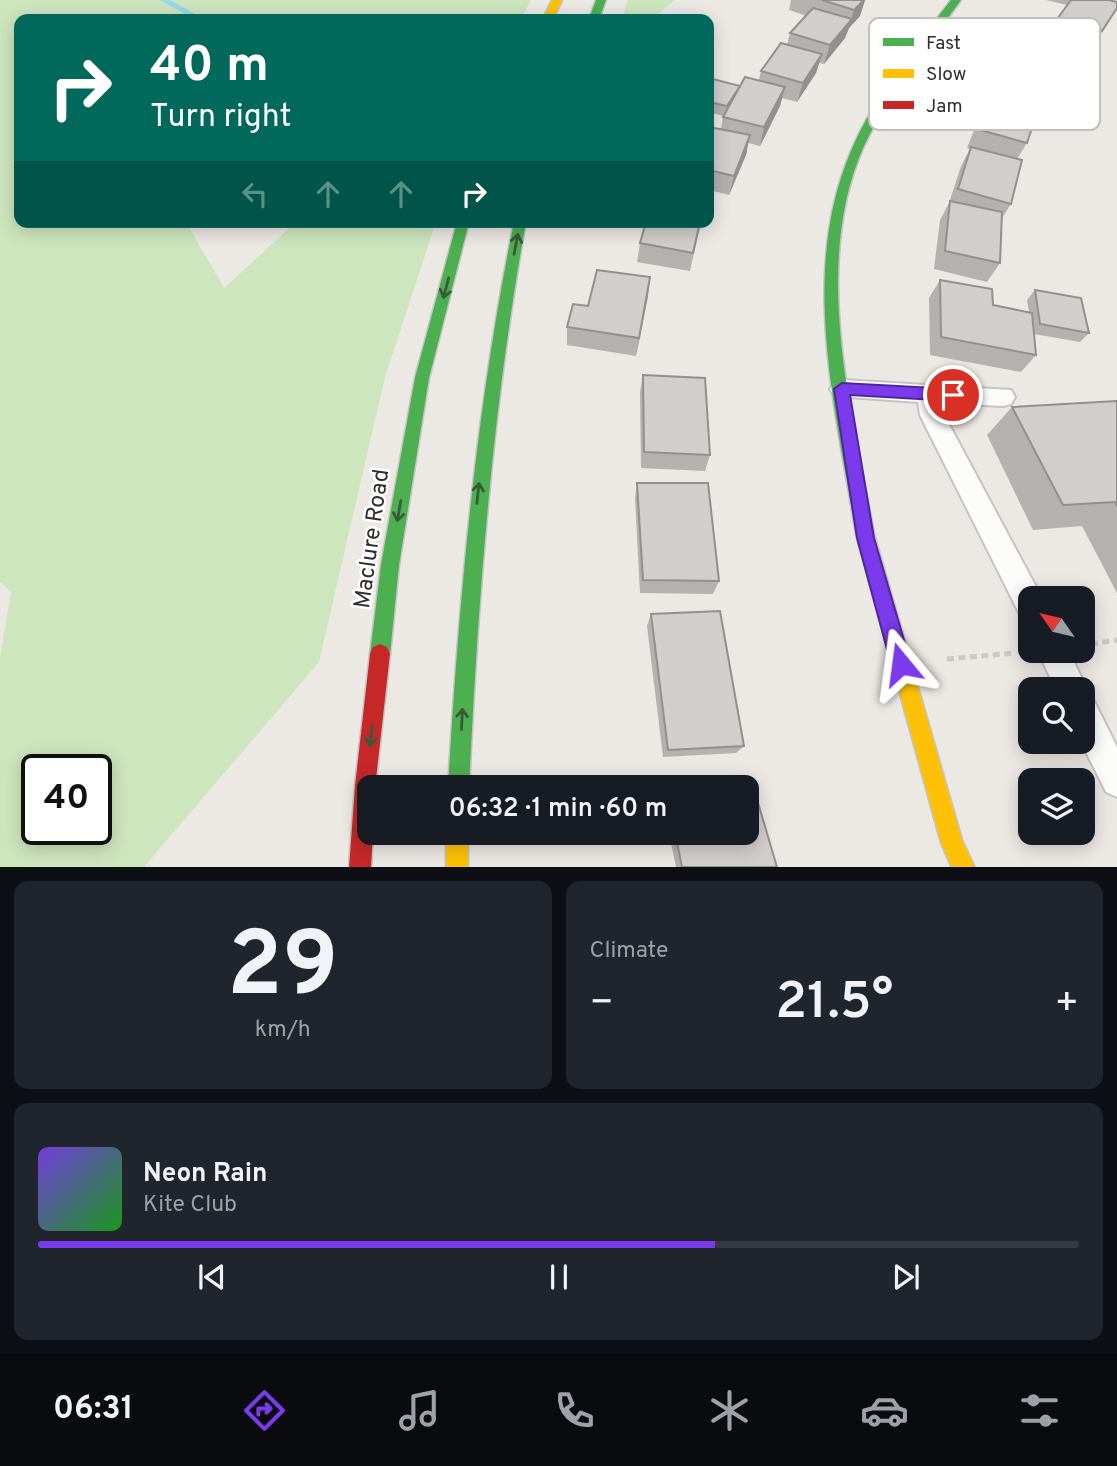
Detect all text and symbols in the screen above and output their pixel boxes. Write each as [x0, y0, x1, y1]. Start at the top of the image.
legend [869, 18, 1100, 130]
text: Fast [926, 32, 961, 56]
text: 40 m [150, 37, 269, 99]
icon: right [35, 42, 126, 133]
text: Slow [926, 63, 966, 87]
text: Jam [926, 95, 963, 119]
text: Turn right [150, 98, 292, 138]
icon: left [236, 175, 274, 213]
icon: ahead [309, 175, 347, 213]
icon: ahead [382, 175, 420, 213]
icon: right [455, 175, 493, 213]
one-way arrow [509, 233, 523, 256]
one-way arrow [439, 276, 452, 299]
pin [923, 365, 983, 425]
icon: arrive [934, 376, 972, 414]
street label: Maclure Road [349, 468, 397, 610]
one-way arrow [472, 482, 485, 504]
one-way arrow [392, 499, 405, 522]
north arrow [1018, 586, 1096, 663]
map controls [1018, 586, 1095, 845]
position arrow [864, 627, 938, 701]
button: search [1018, 677, 1095, 754]
one-way arrow [455, 708, 468, 731]
one-way arrow [364, 725, 377, 747]
speed limit sign: 40 [21, 754, 112, 845]
button: layers [1018, 768, 1095, 845]
text: 06:32 · 1 min · 60 m [449, 793, 667, 826]
text: 29 [227, 913, 339, 1028]
text: Climate [590, 937, 668, 966]
text: 21.5° [775, 971, 893, 1037]
text: − [590, 980, 614, 1029]
text: + [1054, 980, 1079, 1029]
text: km/h [255, 1016, 311, 1045]
text: Neon Rain [143, 1158, 268, 1191]
text: Kite Club [143, 1191, 237, 1220]
icon: previous [193, 1258, 231, 1296]
icon: pause [540, 1258, 578, 1296]
icon: next [887, 1258, 925, 1296]
icon: directions [240, 1386, 289, 1435]
icon: music [395, 1386, 444, 1435]
icon: phone [550, 1386, 599, 1435]
icon: climate [705, 1386, 754, 1435]
icon: car [860, 1386, 909, 1435]
icon: filters [1015, 1386, 1064, 1435]
text: 06:31 [53, 1390, 133, 1430]

